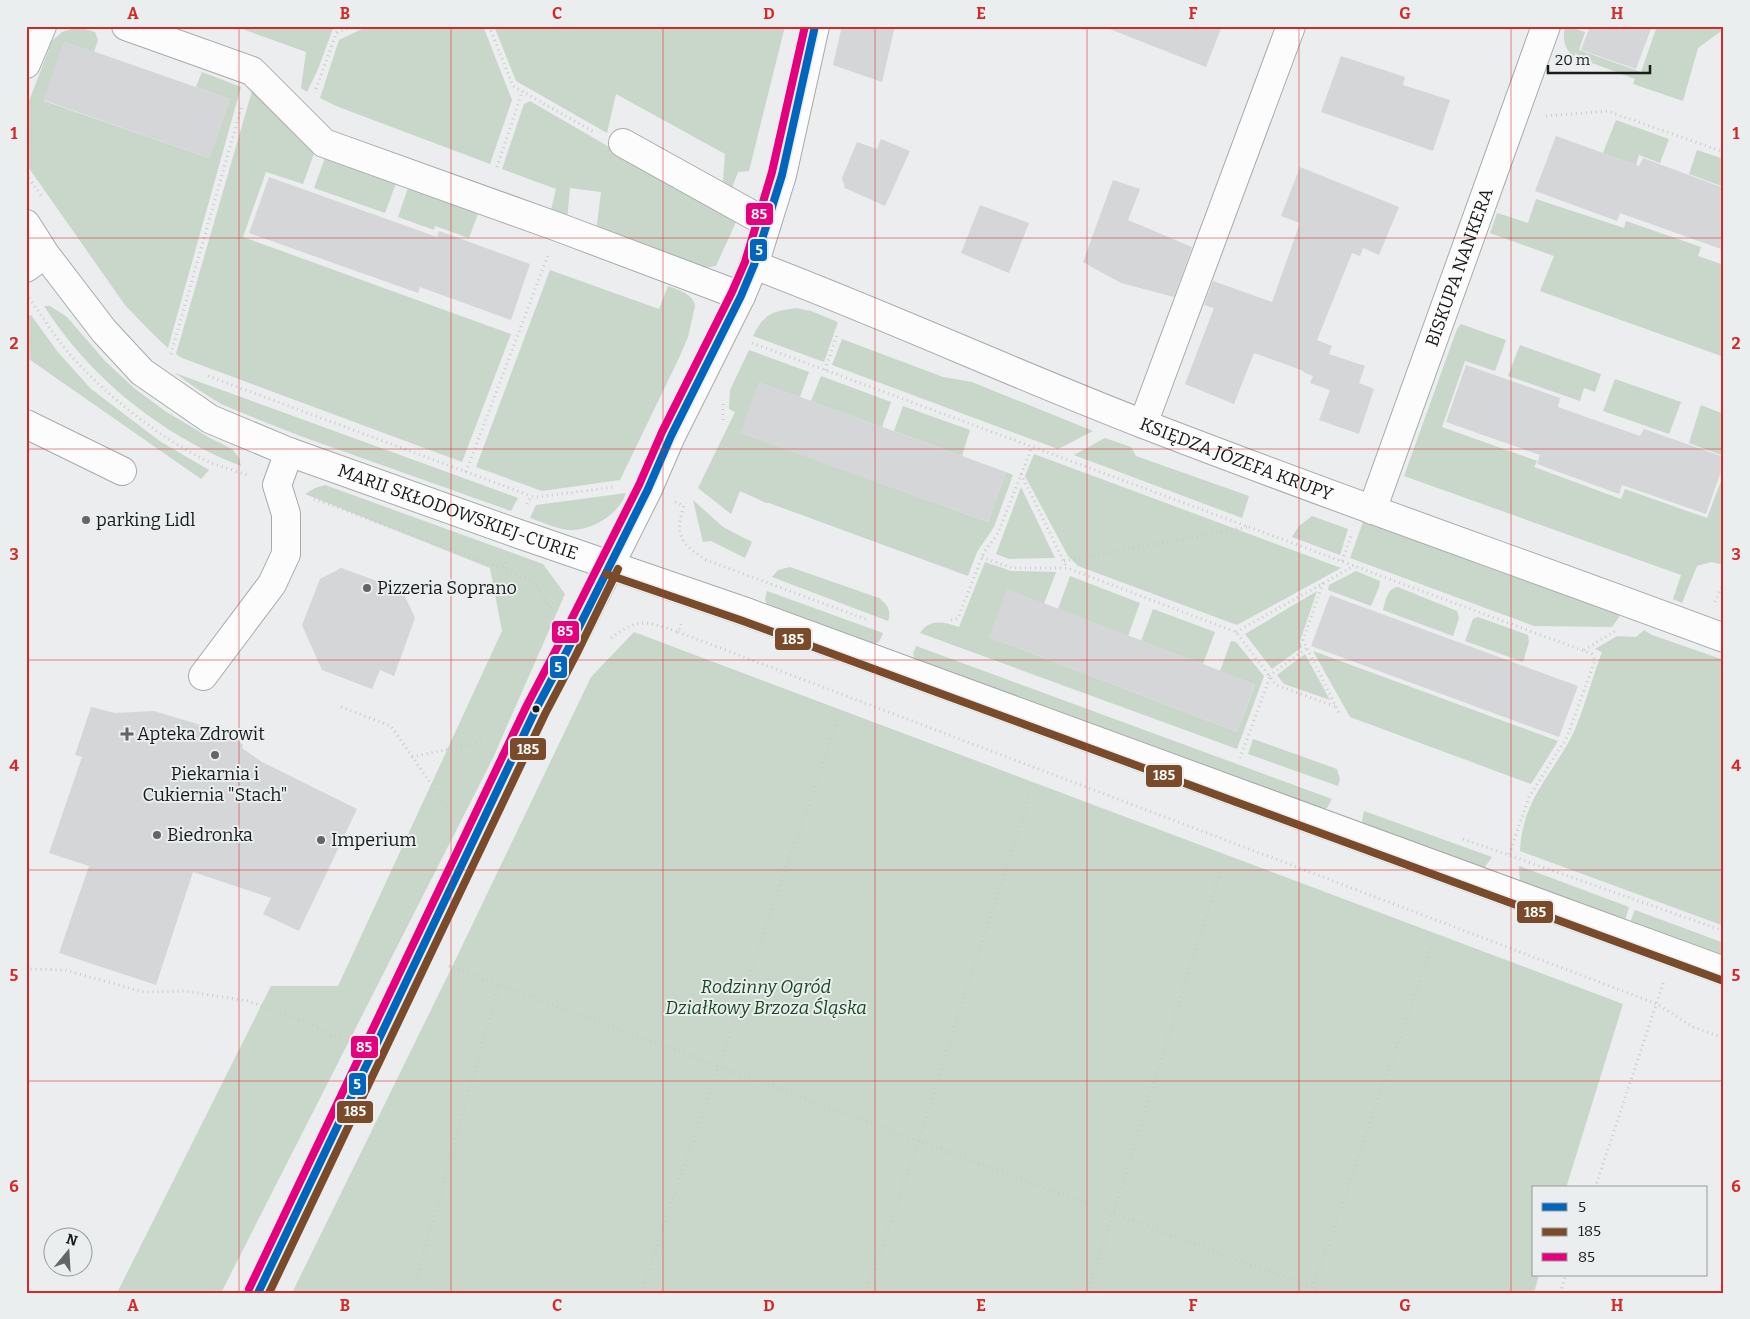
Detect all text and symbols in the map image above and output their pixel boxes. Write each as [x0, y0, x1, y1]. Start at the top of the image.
text: A [127, 4, 139, 23]
text: B [340, 4, 350, 23]
text: C [552, 4, 562, 23]
text: D [763, 4, 775, 23]
text: E [976, 4, 986, 23]
text: F [1189, 4, 1198, 23]
text: G [1399, 4, 1411, 23]
text: H [1611, 4, 1624, 23]
scale bar [1548, 42, 1650, 74]
text: 20 m [1555, 51, 1591, 69]
text: 1 [11, 124, 18, 143]
text: 1 [1733, 124, 1740, 143]
street label: BISKUPA NANKERA [1421, 185, 1498, 349]
line badge: 85 [745, 202, 774, 226]
text: 85 [751, 206, 767, 223]
line badge: 5 [749, 238, 768, 262]
text: 5 [755, 242, 763, 259]
text: 2 [9, 334, 19, 353]
text: 2 [1731, 334, 1741, 353]
street label: KSIĘDZA JÓZEFA KRUPY [1137, 413, 1336, 506]
street label: MARII SKŁODOWSKIEJ-CURIE [335, 459, 581, 565]
place label: parking Lidl [96, 509, 195, 531]
marker: parking Lidl [80, 514, 92, 526]
text: 3 [9, 545, 19, 564]
text: 3 [1731, 545, 1741, 564]
place label: Pizzeria Soprano [377, 577, 517, 599]
marker: Pizzeria Soprano [361, 582, 373, 594]
line badge: 85 [551, 620, 580, 644]
text: 85 [557, 623, 573, 640]
line badge: 185 [774, 627, 812, 651]
text: 185 [782, 631, 804, 648]
line badge: 5 [549, 655, 568, 679]
text: 5 [554, 659, 562, 676]
unlabelled marker [531, 704, 541, 714]
place label: Apteka Zdrowit [137, 723, 265, 745]
marker: Apteka Zdrowit [121, 728, 133, 740]
line badge: 185 [509, 737, 547, 761]
text: 185 [517, 741, 539, 758]
marker: Piekarnia i Cukiernia "Stach" [209, 749, 221, 761]
text: 4 [9, 756, 19, 775]
text: 4 [1731, 756, 1741, 775]
place label: Piekarnia i Cukiernia "Stach" [143, 763, 287, 806]
line badge: 185 [1145, 764, 1183, 788]
text: 185 [1153, 767, 1175, 784]
place label: Biedronka [167, 824, 253, 846]
marker: Biedronka [151, 829, 163, 841]
place label: Imperium [331, 829, 417, 851]
marker: Imperium [315, 834, 327, 846]
line badge: 185 [1516, 900, 1554, 924]
text: 185 [1524, 904, 1546, 921]
text: 5 [10, 966, 19, 985]
text: 5 [1732, 966, 1741, 985]
park label: Rodzinny Ogród Działkowy Brzoza Śląska [665, 976, 867, 1019]
line badge: 85 [350, 1035, 379, 1059]
text: 85 [356, 1039, 372, 1056]
line badge: 5 [348, 1072, 367, 1096]
text: 5 [353, 1076, 361, 1093]
line badge: 185 [336, 1100, 374, 1124]
text: 185 [344, 1103, 366, 1120]
text: 6 [9, 1177, 19, 1196]
text: 6 [1731, 1177, 1741, 1196]
legend [1532, 1186, 1708, 1276]
text: 5 [1578, 1198, 1586, 1216]
text: 185 [1578, 1222, 1601, 1240]
north arrow [42, 1226, 92, 1276]
text: N [64, 1230, 80, 1250]
text: 85 [1578, 1248, 1595, 1266]
text: A [127, 1296, 139, 1315]
text: B [340, 1296, 350, 1315]
text: C [552, 1296, 562, 1315]
text: D [763, 1296, 775, 1315]
text: E [976, 1296, 986, 1315]
text: F [1189, 1296, 1198, 1315]
text: G [1399, 1296, 1411, 1315]
text: H [1611, 1296, 1624, 1315]

